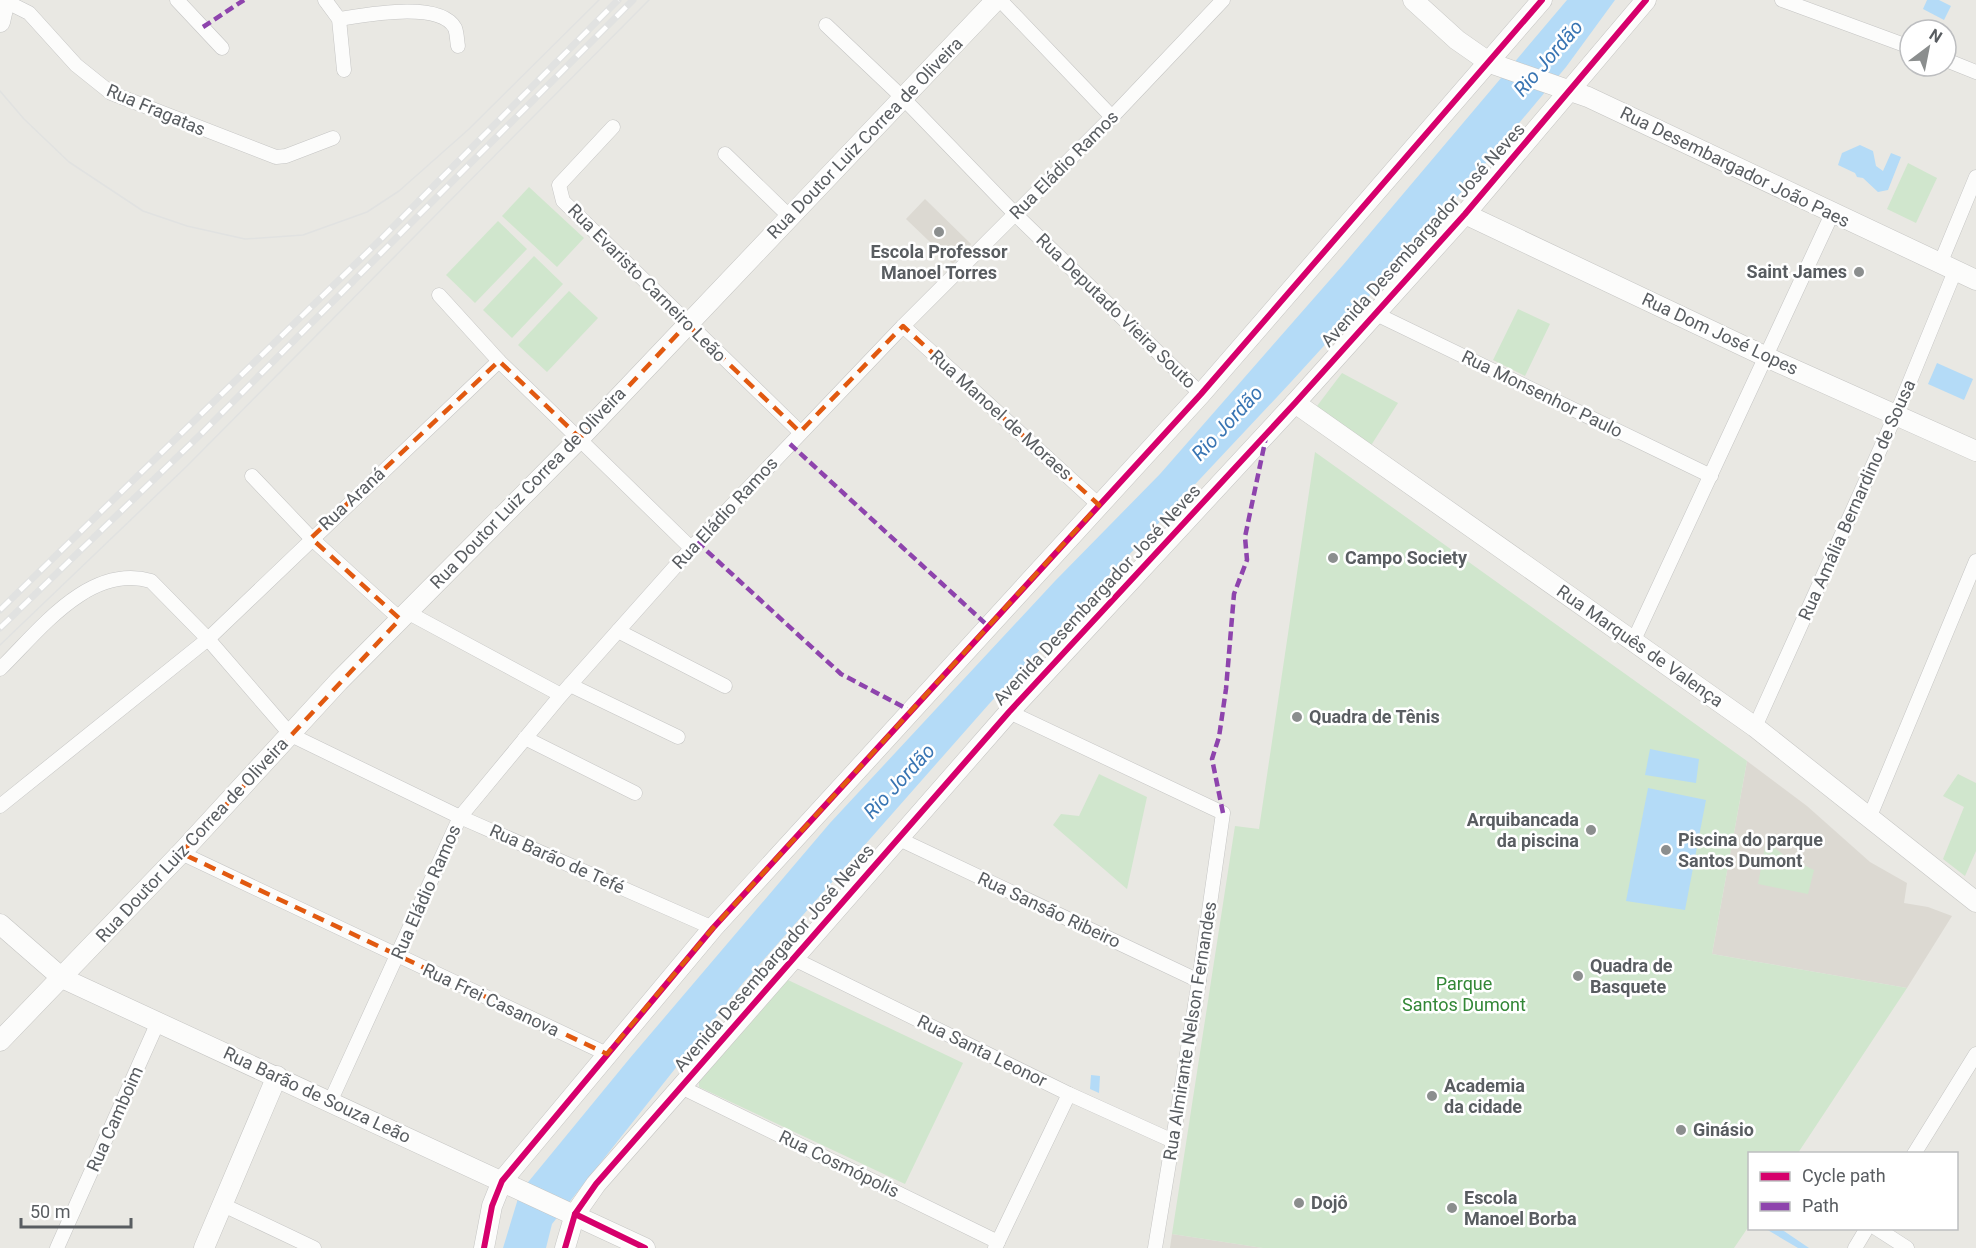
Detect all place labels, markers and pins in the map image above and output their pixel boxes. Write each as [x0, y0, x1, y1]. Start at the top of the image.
marker: Escola Professor Manoel Torres [932, 225, 946, 239]
place label: Escola Professor Manoel Torres [870, 241, 1008, 283]
place label: Saint James [1747, 261, 1847, 282]
marker: Saint James [1852, 265, 1866, 279]
place label: Campo Society [1345, 547, 1468, 568]
marker: Campo Society [1326, 551, 1340, 565]
place label: Quadra de Tênis [1309, 706, 1440, 727]
marker: Quadra de Tênis [1290, 710, 1304, 724]
place label: Arquibancada da piscina [1467, 809, 1579, 851]
marker: Arquibancada da piscina [1584, 823, 1598, 837]
place label: Piscina do parque Santos Dumont [1678, 829, 1823, 871]
marker: Piscina do parque Santos Dumont [1659, 843, 1673, 857]
place label: Quadra de Basquete [1590, 955, 1673, 997]
marker: Quadra de Basquete [1571, 969, 1585, 983]
place label: Academia da cidade [1444, 1075, 1525, 1117]
marker: Academia da cidade [1425, 1089, 1439, 1103]
place label: Ginásio [1693, 1119, 1754, 1140]
marker: Ginásio [1674, 1123, 1688, 1137]
place label: Escola Manoel Borba [1464, 1187, 1577, 1229]
place label: Dojô [1311, 1192, 1348, 1213]
marker: Dojô [1292, 1196, 1306, 1210]
marker: Escola Manoel Borba [1445, 1201, 1459, 1215]

